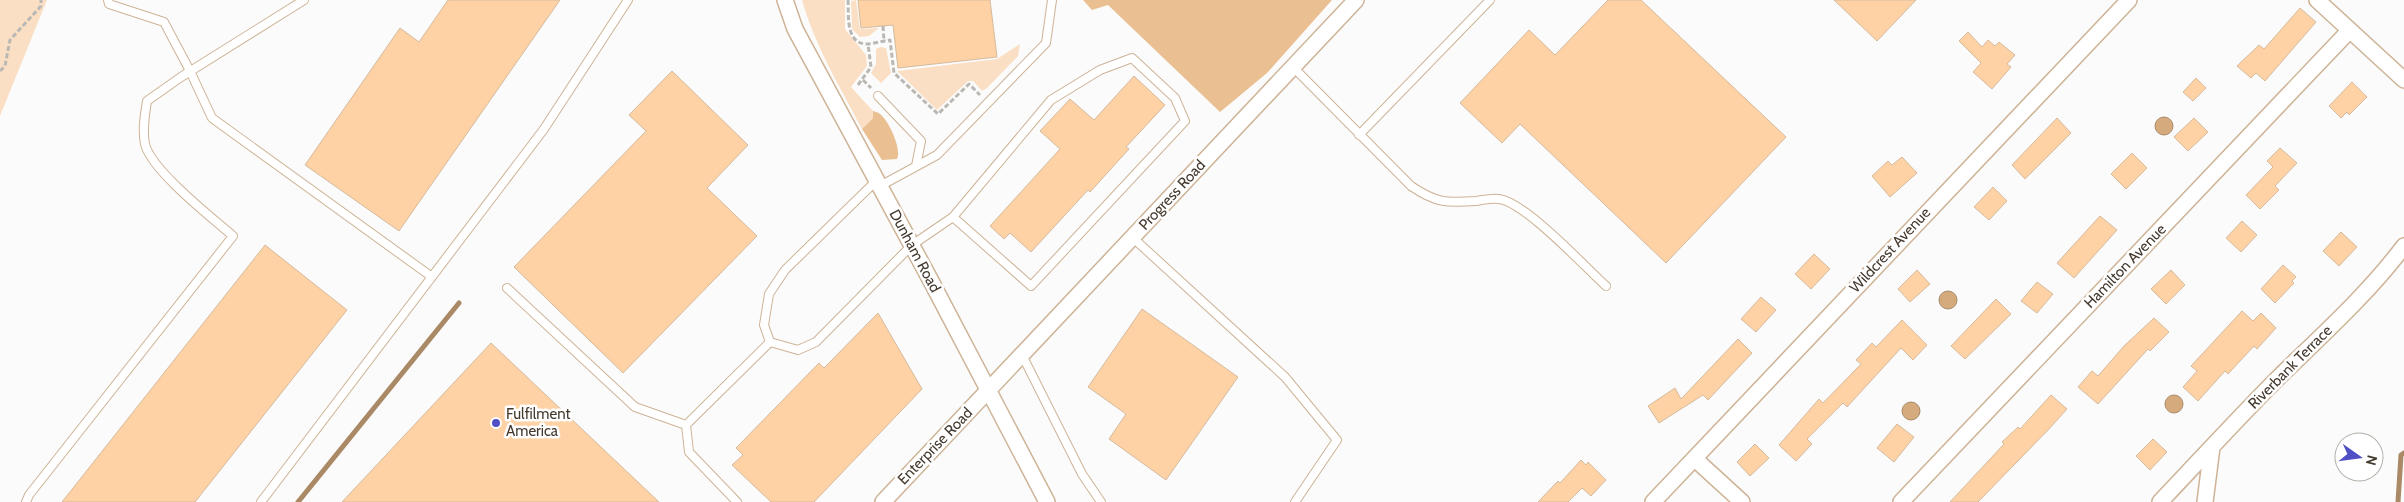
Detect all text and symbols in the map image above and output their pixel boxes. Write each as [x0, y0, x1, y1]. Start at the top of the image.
street label: Progress Road [1135, 156, 1209, 234]
street label: Wildcrest Avenue [1846, 203, 1934, 296]
street label: Dunham Road [886, 206, 944, 296]
street label: Hamilton Avenue [2080, 220, 2170, 312]
street label: Riverbank Terrace [2244, 321, 2336, 413]
street label: Enterprise Road [894, 404, 976, 488]
place label: Fulfilment America [506, 405, 571, 440]
marker: Fulfilment America [490, 417, 502, 429]
north arrow [2334, 432, 2384, 482]
text: N [2362, 453, 2382, 467]

